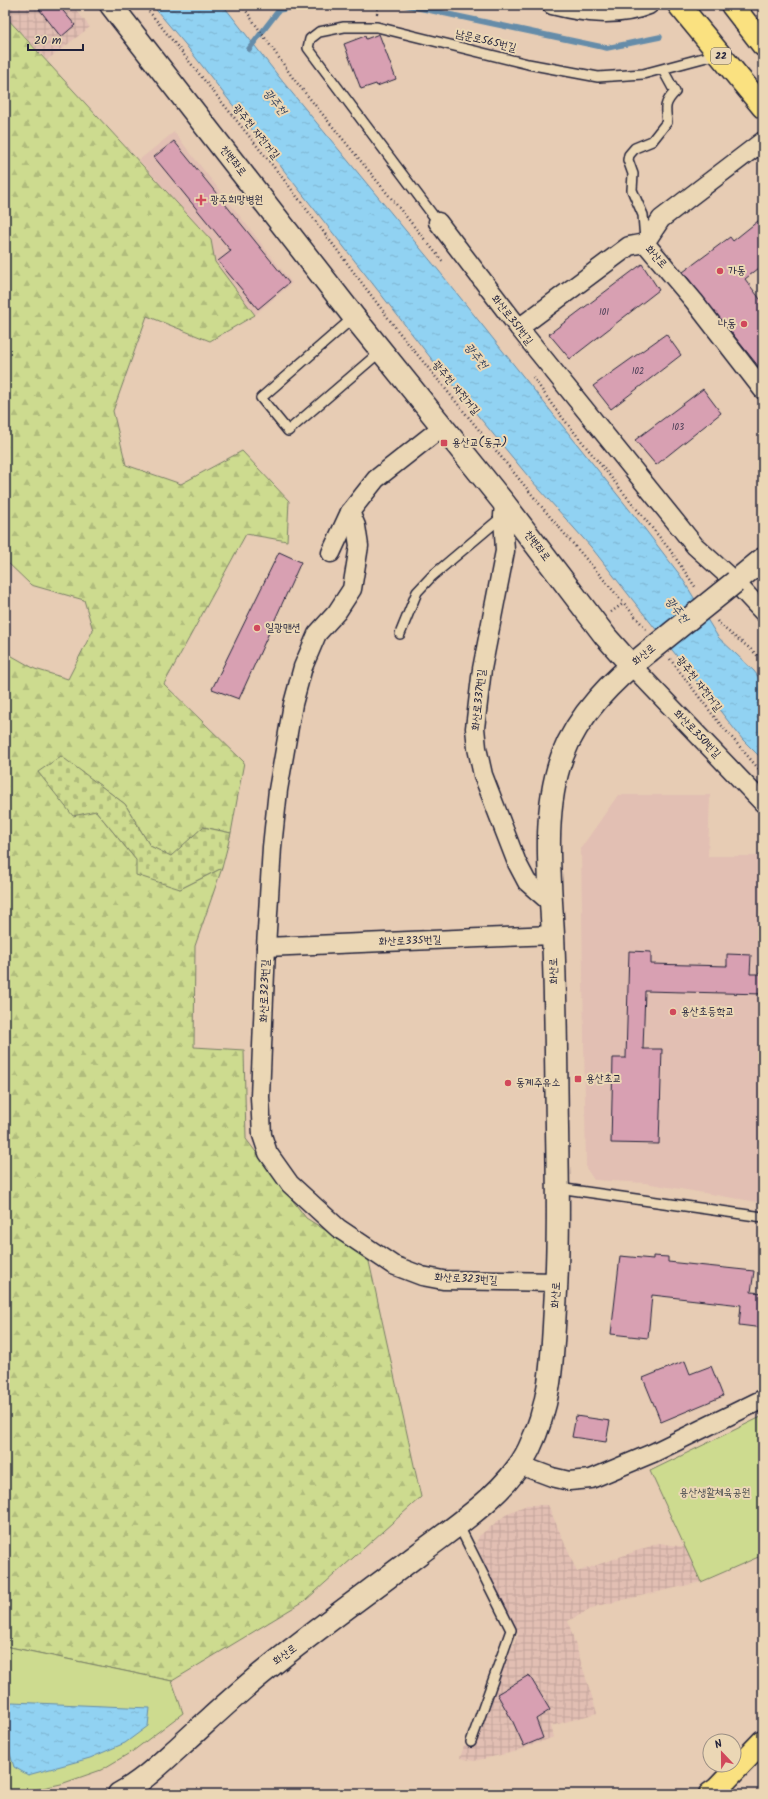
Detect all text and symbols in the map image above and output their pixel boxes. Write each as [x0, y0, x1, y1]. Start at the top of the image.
street label: 남문로565번길 [454, 25, 518, 57]
scale bar [28, 26, 83, 52]
text: 20 m [34, 31, 62, 50]
road number: 22 [711, 48, 731, 64]
water label: 광주천 [259, 85, 292, 120]
street label: 광주천 자전거길 [228, 101, 284, 164]
street label: 천변좌로 [215, 142, 251, 181]
place label: 광주희망병원 [210, 191, 263, 209]
marker: 광주희망병원 [195, 194, 207, 206]
street label: 화산로 [640, 241, 672, 273]
place label: 가동 [728, 262, 746, 280]
marker: 가동 [715, 266, 725, 276]
street label: 화산로351번길 [486, 291, 538, 349]
house number: 101 [599, 305, 609, 320]
place label: 나동 [718, 315, 736, 333]
marker: 나동 [739, 319, 749, 329]
water label: 광주천 [460, 339, 493, 374]
street label: 광주천 자전거길 [428, 357, 484, 419]
house number: 102 [632, 364, 644, 379]
house number: 103 [672, 420, 684, 435]
place label: 용산교(동구) [452, 434, 507, 452]
marker: 용산교(동구) [439, 438, 449, 448]
street label: 천변좌로 [519, 526, 555, 566]
water label: 광주천 [661, 593, 694, 628]
place label: 일광맨션 [265, 619, 301, 637]
marker: 일광맨션 [252, 623, 262, 633]
street label: 화산로 [628, 640, 660, 670]
street label: 광주천 자전거길 [671, 652, 727, 716]
street label: 화산로337번길 [467, 668, 491, 732]
street label: 화산로350번길 [669, 705, 725, 763]
street label: 화산로335번길 [378, 931, 442, 951]
street label: 화산로 [545, 957, 563, 984]
street label: 화산로323번길 [255, 959, 275, 1023]
place label: 용산초등학교 [681, 1003, 734, 1021]
marker: 용산초등학교 [668, 1007, 678, 1017]
place label: 용산초교 [586, 1070, 621, 1088]
place label: 동계주유소 [516, 1074, 560, 1092]
marker: 용산초교 [573, 1074, 583, 1084]
marker: 동계주유소 [503, 1078, 513, 1088]
street label: 화산로323번길 [434, 1268, 498, 1290]
street label: 화산로 [546, 1281, 566, 1309]
park label: 용산생활체육공원 [680, 1484, 751, 1502]
street label: 화산로 [269, 1640, 301, 1670]
north arrow [702, 1733, 742, 1773]
text: N [712, 1735, 725, 1754]

